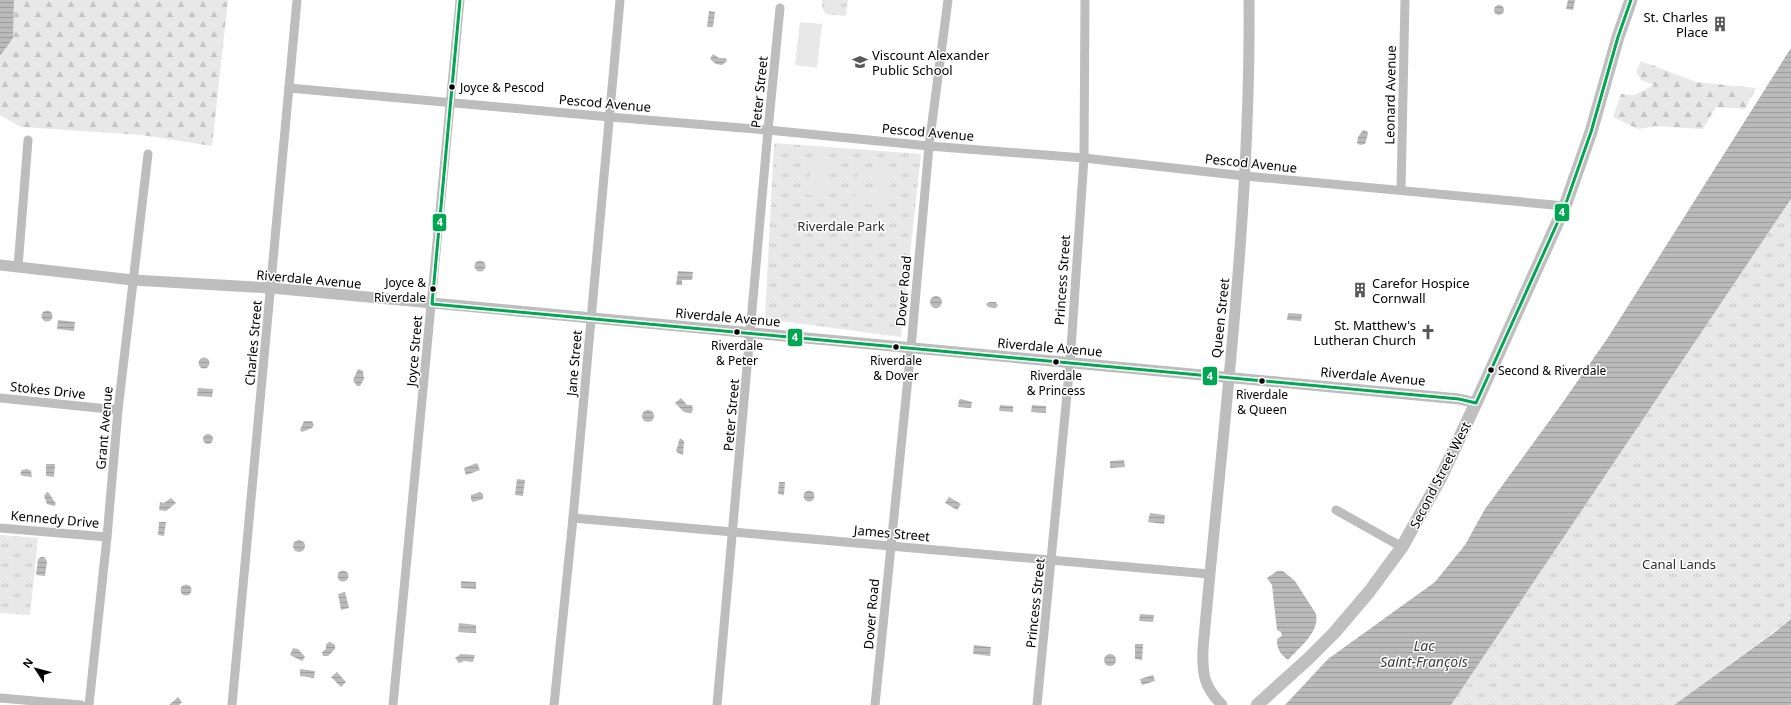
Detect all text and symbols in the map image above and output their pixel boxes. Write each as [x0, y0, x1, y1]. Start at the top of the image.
place label: St. Charles Place [1643, 8, 1708, 41]
building icon: St. Charles Place [1711, 15, 1729, 33]
street label: Leonard Avenue [1380, 45, 1400, 145]
place label: Viscount Alexander Public School [872, 46, 990, 79]
school or university icon: Viscount Alexander Public School [851, 53, 869, 71]
street label: Peter Street [746, 55, 772, 129]
place label: Joyce & Pescod [459, 79, 544, 96]
marker: Joyce & Pescod [447, 82, 457, 92]
street label: Pescod Avenue [558, 90, 652, 116]
street label: Pescod Avenue [881, 119, 975, 145]
street label: Pescod Avenue [1204, 149, 1298, 177]
line badge: 4 [1554, 203, 1570, 222]
text: 4 [1559, 204, 1566, 219]
line badge: 4 [432, 213, 447, 232]
text: 4 [437, 214, 444, 229]
park label: Riverdale Park [797, 217, 885, 235]
street label: Princess Street [1050, 234, 1074, 326]
street label: Dover Road [891, 255, 915, 327]
street label: Riverdale Avenue [256, 265, 362, 293]
place label: Joyce & Riverdale [374, 274, 426, 306]
place label: Carefor Hospice Cornwall [1372, 274, 1470, 307]
street label: Queen Street [1207, 277, 1233, 359]
building icon: Carefor Hospice Cornwall [1351, 281, 1369, 299]
marker: Joyce & Riverdale [428, 284, 438, 294]
street label: Charles Street [240, 299, 266, 386]
street label: Riverdale Avenue [675, 303, 781, 331]
street label: Joyce Street [402, 315, 426, 389]
place label: St. Matthew's Lutheran Church [1314, 316, 1416, 349]
church icon: St. Matthew's Lutheran Church [1419, 323, 1437, 341]
marker: Riverdale & Peter [732, 327, 742, 337]
line badge: 4 [787, 328, 803, 347]
street label: Jane Street [562, 329, 586, 399]
text: 4 [792, 329, 799, 344]
street label: Riverdale Avenue [997, 333, 1103, 361]
place label: Riverdale & Peter [711, 337, 763, 369]
marker: Riverdale & Dover [891, 342, 901, 352]
place label: Riverdale & Dover [870, 352, 922, 384]
marker: Riverdale & Princess [1051, 357, 1061, 367]
street label: Riverdale Avenue [1320, 362, 1426, 390]
place label: Second & Riverdale [1498, 362, 1607, 379]
marker: Second & Riverdale [1486, 365, 1496, 375]
line badge: 4 [1202, 366, 1218, 386]
place label: Riverdale & Princess [1027, 367, 1086, 399]
text: 4 [1207, 368, 1214, 383]
marker: Riverdale & Queen [1257, 376, 1267, 386]
street label: Stokes Drive [9, 377, 87, 403]
street label: Peter Street [719, 378, 743, 452]
street label: Grant Avenue [91, 386, 117, 470]
place label: Riverdale & Queen [1236, 386, 1288, 418]
street label: Second Street West [1405, 418, 1475, 532]
street label: Kennedy Drive [10, 506, 100, 532]
street label: James Street [851, 521, 931, 545]
park label: Canal Lands [1642, 555, 1716, 573]
street label: Princess Street [1021, 557, 1049, 649]
street label: Dover Road [859, 578, 883, 650]
water label: Lac Saint-François [1380, 636, 1468, 671]
north arrow [16, 649, 56, 689]
text: N [19, 655, 36, 671]

